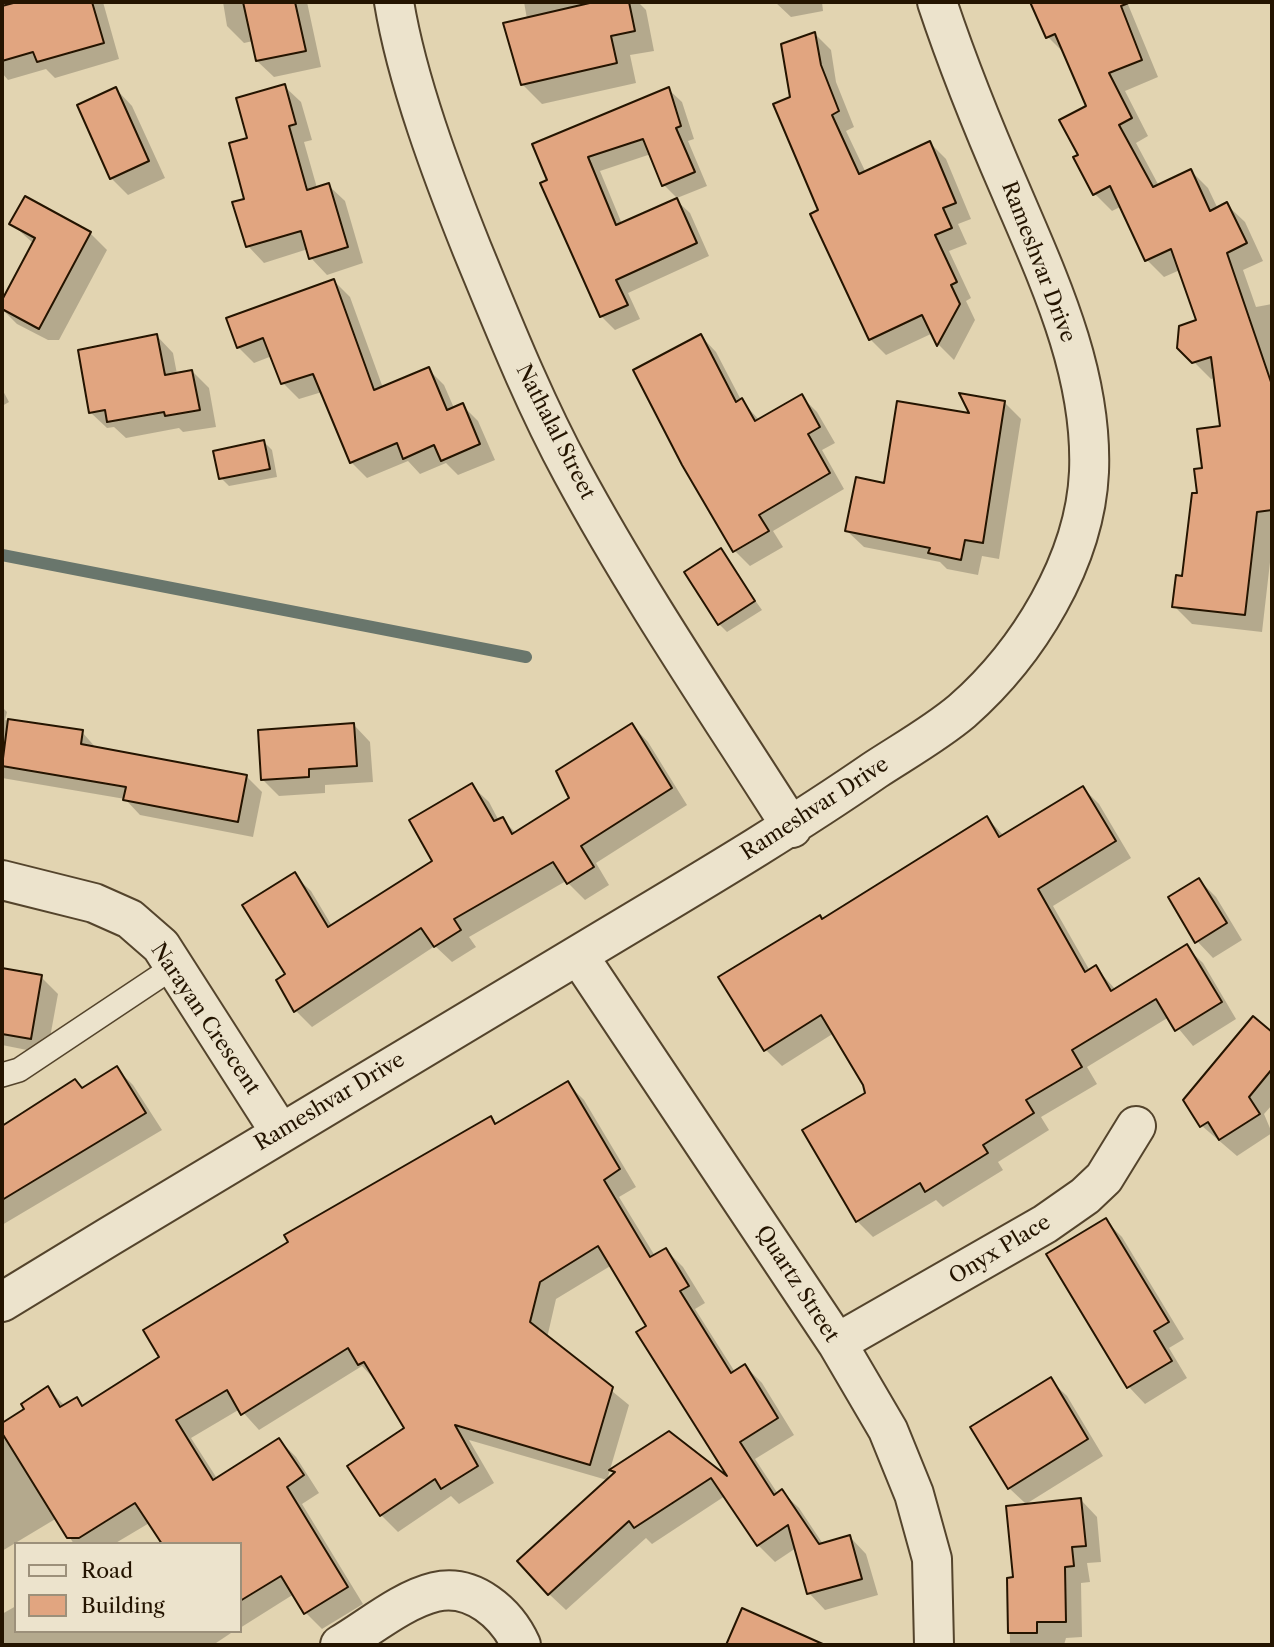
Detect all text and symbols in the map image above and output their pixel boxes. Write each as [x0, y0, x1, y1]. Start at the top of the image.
street label: Rameshvar Drive [996, 178, 1080, 346]
street label: Nathalal Street [510, 360, 600, 504]
street label: Rameshvar Drive [737, 752, 893, 866]
street label: Narayan Crescent [145, 939, 265, 1099]
street label: Rameshvar Drive [250, 1047, 410, 1157]
street label: Onyx Place [945, 1210, 1055, 1290]
street label: Quartz Street [750, 1221, 844, 1347]
legend [14, 1542, 242, 1633]
text: Road [81, 1558, 133, 1583]
text: Building [81, 1593, 165, 1618]

